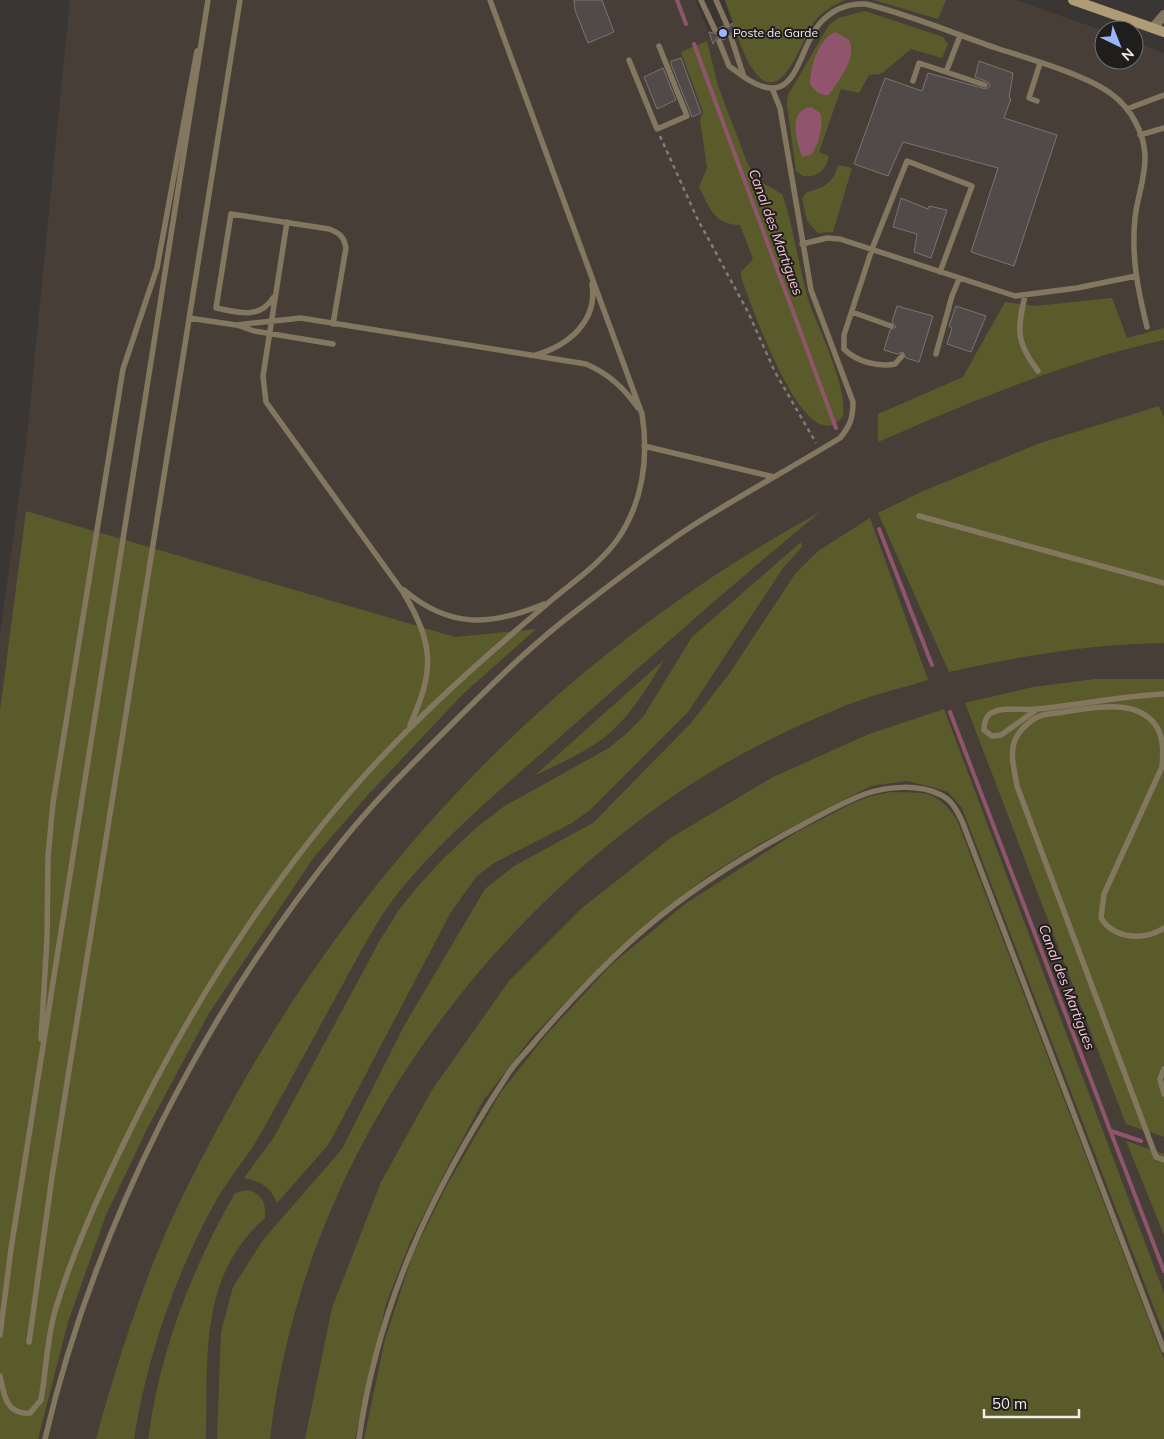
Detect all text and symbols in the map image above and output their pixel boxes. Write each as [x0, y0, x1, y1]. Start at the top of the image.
north arrow [1094, 20, 1144, 70]
place label: Poste de Garde [733, 25, 818, 40]
marker: Poste de Garde [717, 27, 729, 39]
text: N [1118, 44, 1138, 65]
water label: Canal des Martigues [745, 166, 807, 298]
water label: Canal des Martigues [1035, 922, 1099, 1052]
scale bar [984, 1386, 1079, 1418]
text: 50 m [992, 1394, 1027, 1413]

